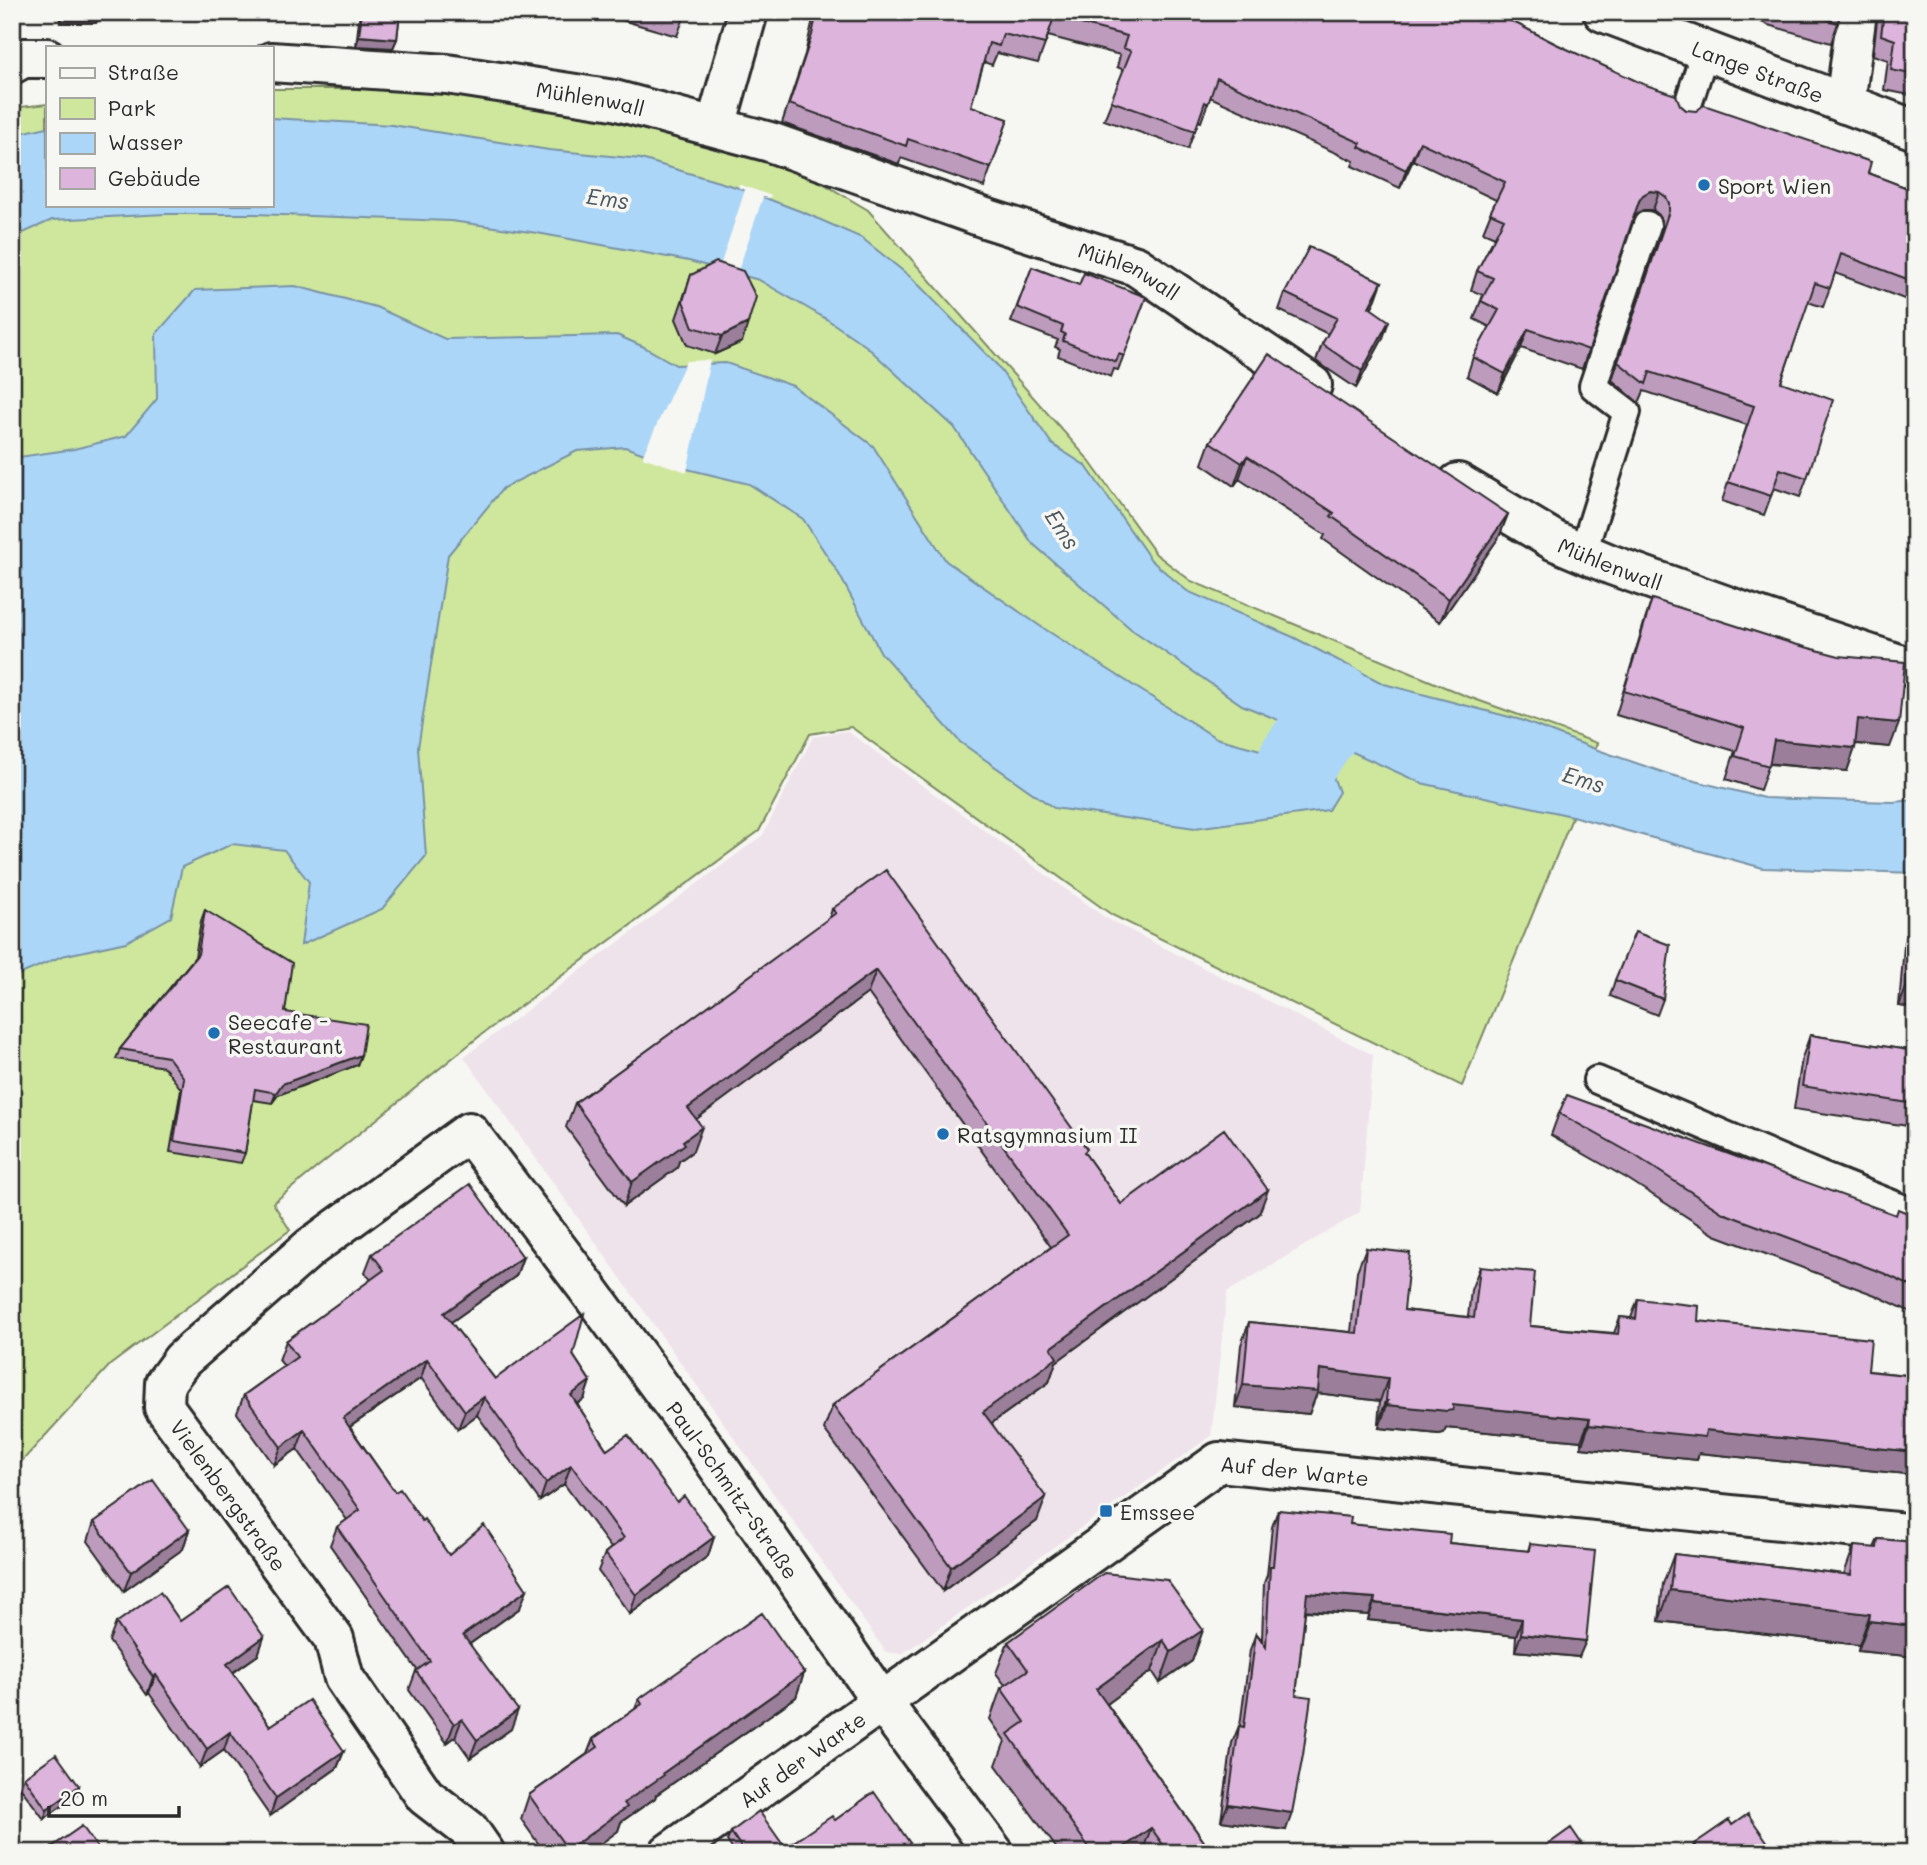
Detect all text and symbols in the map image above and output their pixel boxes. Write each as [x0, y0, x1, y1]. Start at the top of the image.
street label: Lange Straße [1689, 34, 1828, 108]
legend [46, 46, 273, 206]
text: Straße [108, 58, 179, 85]
street label: Mühlenwall [534, 75, 648, 121]
text: Park [108, 94, 156, 121]
text: Wasser [108, 128, 183, 155]
text: Gebäude [108, 164, 201, 191]
place label: Sport Wien [1718, 172, 1831, 199]
marker: Sport Wien [1696, 177, 1712, 193]
water label: Ems [585, 180, 631, 216]
street label: Mühlenwall [1075, 235, 1185, 305]
water label: Ems [1039, 503, 1087, 555]
street label: Mühlenwall [1554, 530, 1667, 596]
water label: Ems [1559, 758, 1609, 800]
place label: Seecafe - Restaurant [228, 1008, 343, 1059]
marker: Seecafe - Restaurant [206, 1025, 222, 1041]
place label: Ratsgymnasium II [957, 1121, 1138, 1148]
marker: Ratsgymnasium II [935, 1126, 951, 1142]
street label: Paul-Schmitz-Straße [661, 1395, 805, 1584]
street label: Vielenbergstraße [165, 1414, 293, 1576]
street label: Auf der Warte [1219, 1449, 1370, 1491]
place label: Emssee [1120, 1498, 1195, 1525]
marker: Emssee [1098, 1503, 1114, 1519]
street label: Auf der Warte [733, 1704, 870, 1813]
scale bar [49, 1774, 178, 1818]
text: 20 m [60, 1784, 108, 1811]

